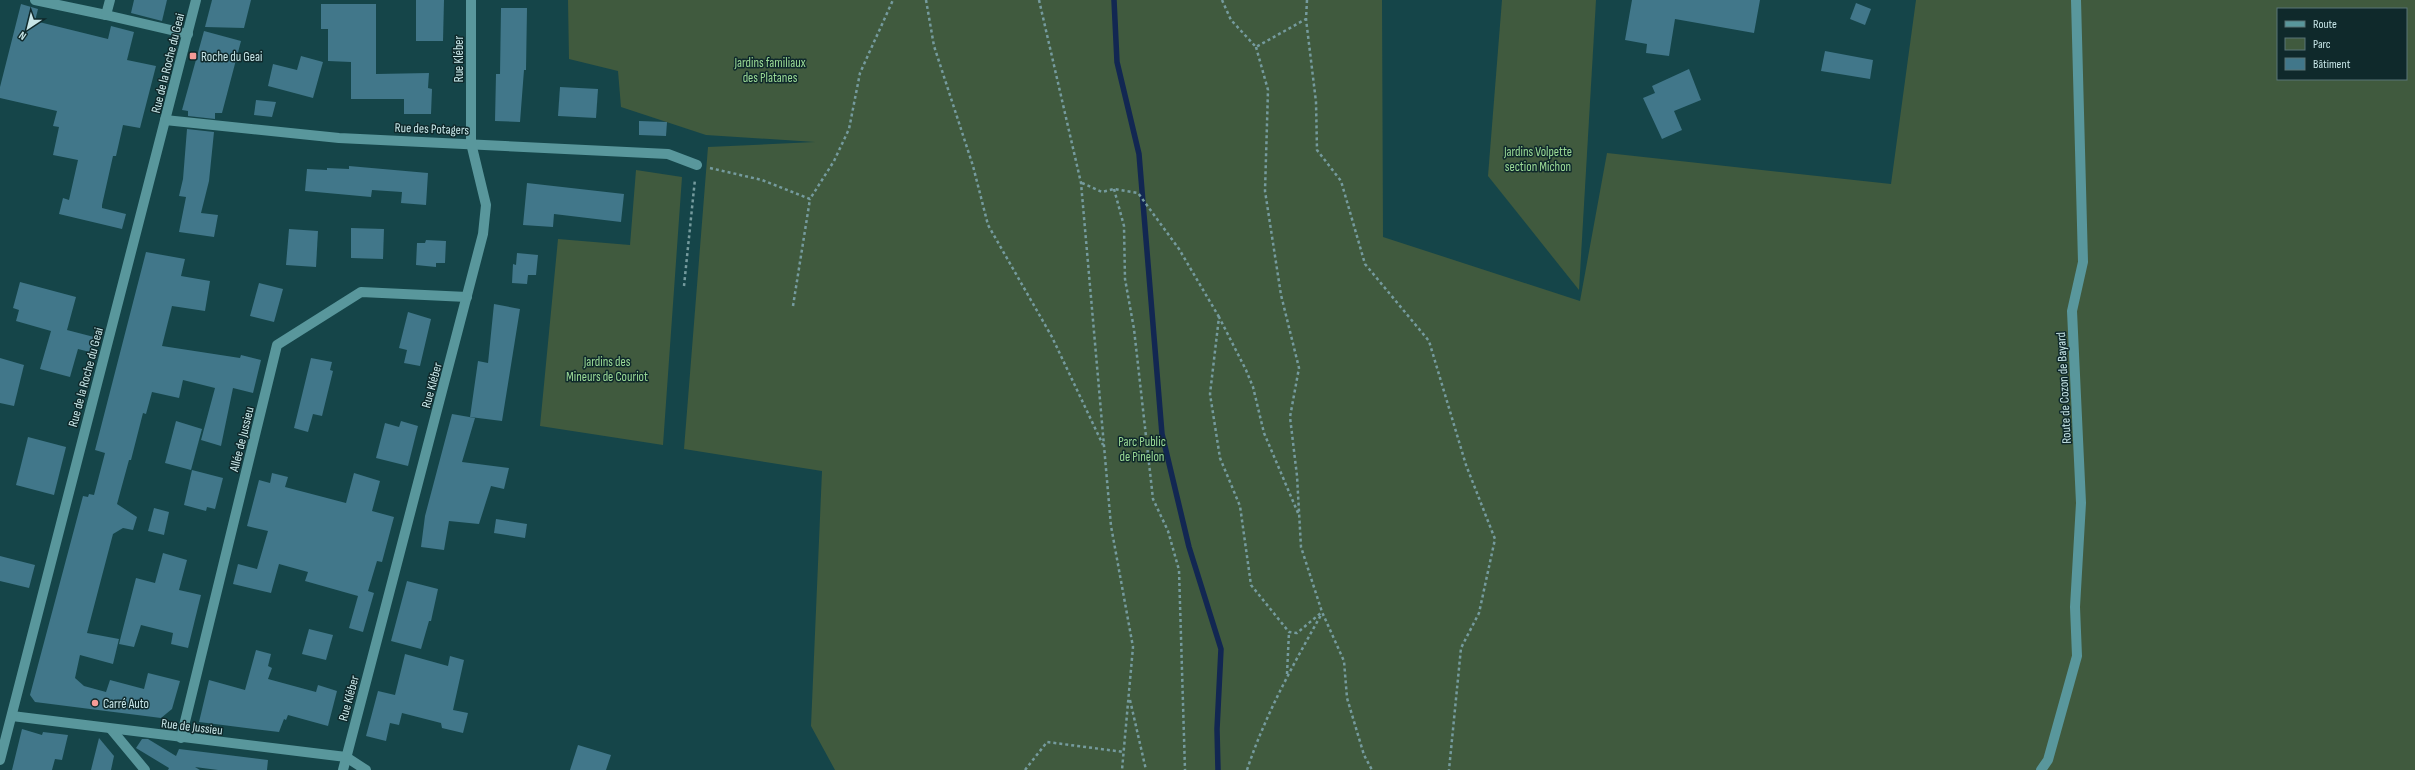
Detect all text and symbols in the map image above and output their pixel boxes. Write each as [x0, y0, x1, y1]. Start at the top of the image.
north arrow [8, 8, 48, 48]
legend [2277, 8, 2407, 80]
street label: Rue de la Roche du Geai [148, 12, 188, 115]
text: Route [2313, 17, 2337, 32]
text: N [16, 29, 29, 43]
street label: Rue Kléber [451, 35, 467, 82]
text: Parc [2313, 37, 2331, 52]
place label: Roche du Geai [201, 49, 262, 65]
marker: Roche du Geai [188, 51, 198, 61]
park label: Jardins familiaux des Platanes [733, 55, 806, 86]
text: Bâtiment [2313, 57, 2351, 72]
street label: Rue des Potagers [394, 120, 470, 138]
park label: Jardins Volpette section Michon [1503, 144, 1572, 175]
street label: Rue de la Roche du Geai [65, 326, 107, 429]
street label: Route de Cozon de Bayard [2053, 332, 2075, 444]
park label: Jardins des Mineurs de Couriot [566, 354, 648, 385]
street label: Rue Kléber [418, 360, 446, 410]
street label: Allée de Jussieu [226, 405, 258, 474]
park label: Parc Public de Pinelon [1118, 434, 1166, 465]
street label: Rue Kléber [335, 673, 363, 723]
place label: Carré Auto [103, 696, 149, 712]
marker: Carré Auto [90, 698, 100, 708]
street label: Rue de Jussieu [160, 715, 224, 739]

